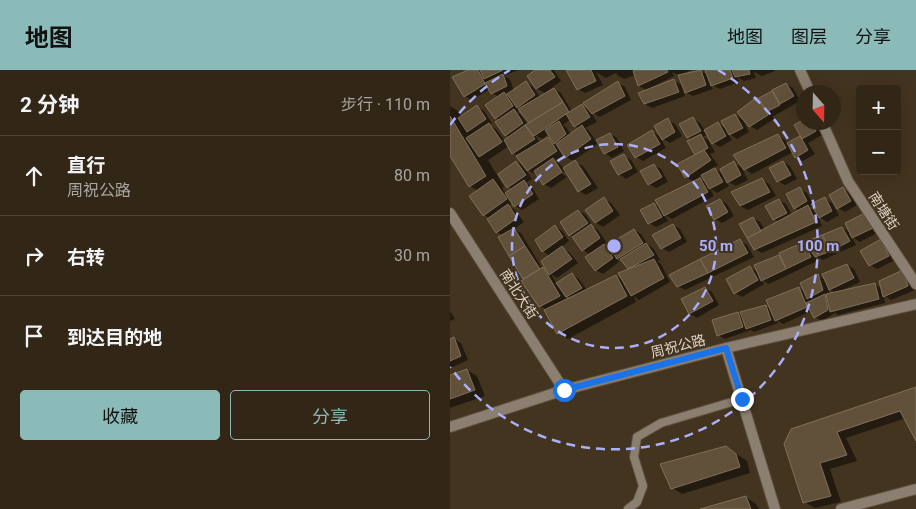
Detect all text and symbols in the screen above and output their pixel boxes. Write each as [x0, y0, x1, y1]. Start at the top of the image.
text: 地图 [25, 24, 73, 52]
text: 地图 [727, 26, 763, 47]
text: 图层 [791, 26, 827, 47]
text: 分享 [855, 26, 891, 47]
north arrow [796, 85, 841, 130]
map controls [856, 85, 901, 175]
button: + [856, 85, 901, 130]
text: 2 分钟 [20, 93, 79, 117]
text: 步行 · 110 m [341, 95, 430, 114]
button: − [856, 130, 901, 175]
text: 直行 [67, 154, 105, 177]
icon: ahead [20, 162, 48, 190]
text: 80 m [394, 166, 430, 185]
text: 周祝公路 [67, 181, 131, 200]
street label: 南塘街 [866, 189, 902, 233]
centre of rings [605, 237, 623, 255]
text: 50 m [699, 237, 733, 255]
text: 100 m [797, 237, 839, 255]
icon: right [20, 242, 48, 270]
text: 右转 [67, 246, 105, 269]
text: 30 m [394, 246, 430, 265]
street label: 南北大街 [497, 266, 541, 322]
icon: arrive [20, 322, 48, 350]
text: 到达目的地 [67, 326, 162, 349]
street label: 周祝公路 [649, 331, 707, 361]
route start [553, 379, 576, 402]
route end [731, 388, 754, 411]
button: 收藏 [20, 390, 220, 440]
button: 分享 [230, 390, 430, 440]

